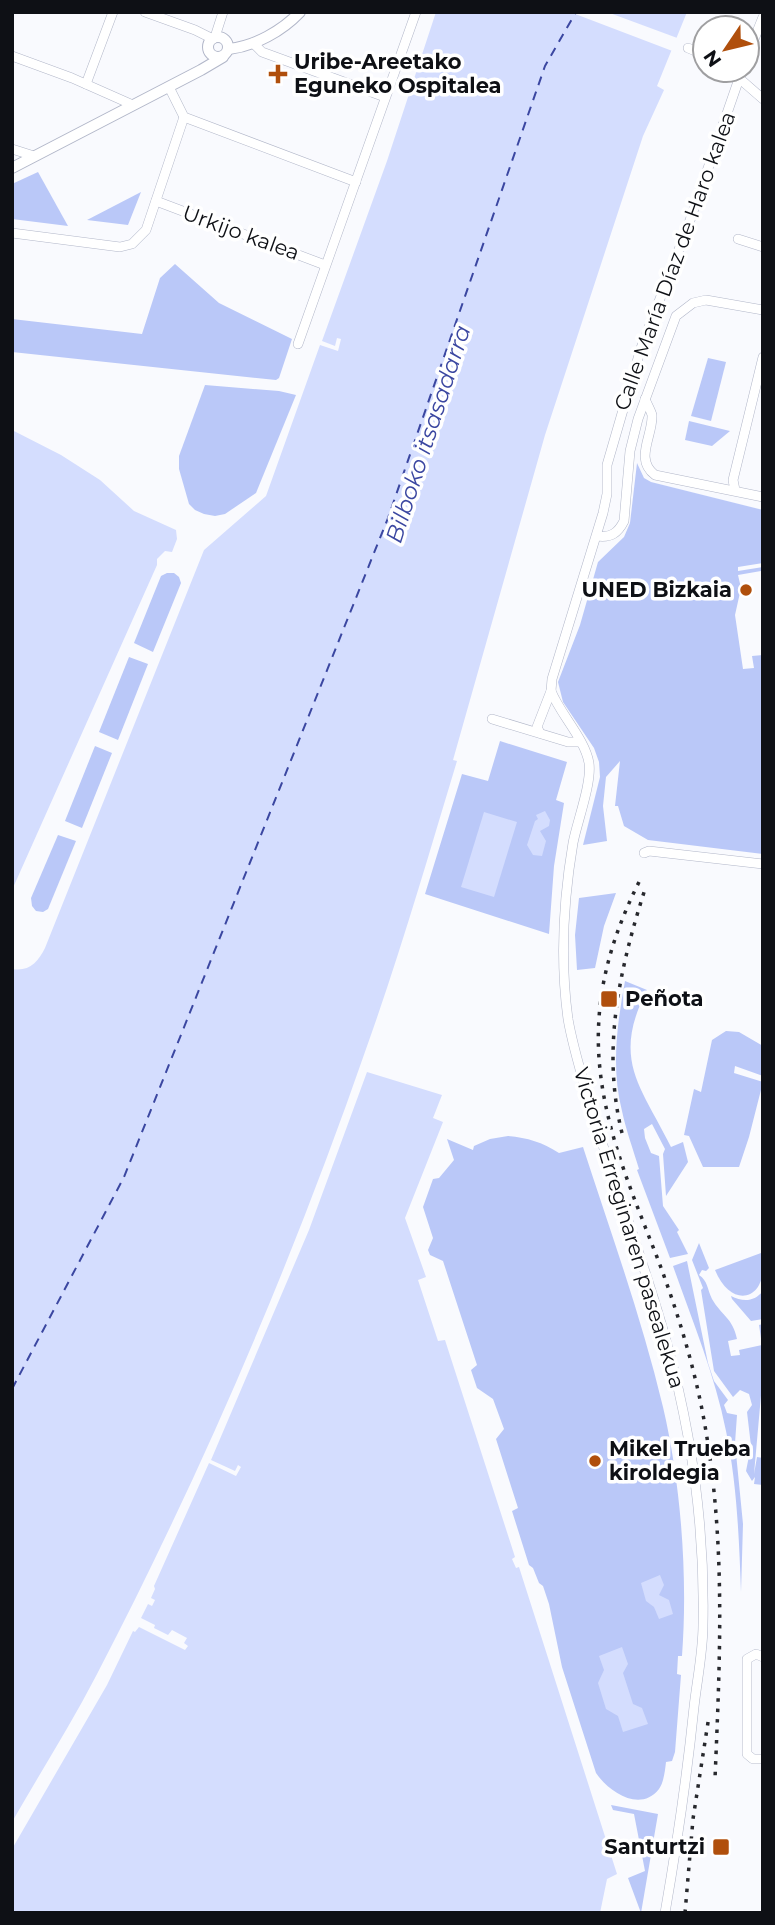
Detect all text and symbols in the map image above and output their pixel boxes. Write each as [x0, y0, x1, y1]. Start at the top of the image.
north arrow [691, 14, 761, 84]
text: N [699, 46, 726, 71]
place label: Uribe-Areetako Eguneko Ospitalea [294, 49, 502, 98]
marker: Uribe-Areetako Eguneko Ospitalea [268, 64, 288, 84]
street label: Calle María Díaz de Haro kalea [609, 108, 740, 414]
street label: Urkijo kalea [179, 200, 303, 265]
water label: Bilboko itsasadarra [380, 322, 476, 546]
place label: UNED Bizkaia [582, 577, 732, 602]
marker: UNED Bizkaia [738, 582, 754, 598]
place label: Peñota [625, 986, 703, 1011]
marker: Peñota [599, 989, 619, 1009]
street label: Victoria Erreginaren pasealekua [569, 1064, 690, 1391]
place label: Mikel Trueba kiroldegia [609, 1436, 751, 1485]
marker: Mikel Trueba kiroldegia [587, 1453, 603, 1469]
place label: Santurtzi [604, 1834, 705, 1859]
marker: Santurtzi [711, 1837, 731, 1857]

